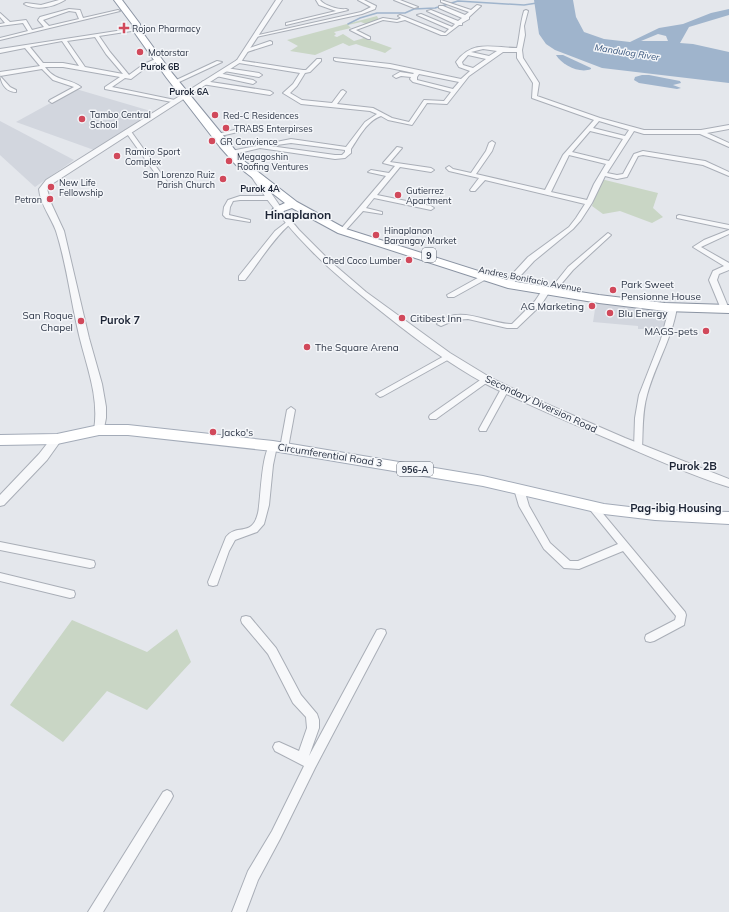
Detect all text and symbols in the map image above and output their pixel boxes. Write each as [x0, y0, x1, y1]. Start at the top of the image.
marker: Rojon Pharmacy [119, 23, 129, 33]
place label: Rojon Pharmacy [132, 23, 201, 35]
water label: Mandulog River [594, 41, 661, 63]
marker: Motorstar [135, 47, 145, 57]
place label: Motorstar [148, 47, 189, 58]
district label: Purok 6B [140, 61, 180, 72]
district label: Purok 6A [169, 86, 209, 97]
place label: Tambo Central School [90, 109, 151, 130]
marker: Red-C Residences [210, 110, 220, 120]
place label: Red-C Residences [223, 110, 299, 121]
marker: Tambo Central School [77, 114, 87, 124]
marker: TRABS Enterpirses [221, 123, 231, 133]
place label: TRABS Enterpirses [234, 123, 313, 134]
marker: GR Convience [207, 136, 217, 146]
place label: GR Convience [220, 136, 278, 147]
place label: Ramiro Sport Complex [125, 146, 180, 167]
marker: Ramiro Sport Complex [112, 151, 122, 161]
place label: Megagoshin Roofing Ventures [237, 151, 308, 172]
marker: Megagoshin Roofing Ventures [224, 156, 234, 166]
place label: San Lorenzo Ruiz Parish Church [143, 169, 215, 190]
marker: San Lorenzo Ruiz Parish Church [218, 174, 228, 184]
place label: New Life Fellowship [59, 177, 103, 198]
marker: New Life Fellowship [46, 182, 56, 192]
district label: Purok 4A [240, 183, 280, 194]
place label: Gutierrez Apartment [406, 185, 451, 206]
marker: Gutierrez Apartment [393, 190, 403, 200]
place label: Petron [15, 194, 42, 205]
marker: Petron [45, 194, 55, 204]
district label: Hinaplanon [265, 207, 331, 222]
place label: Hinaplanon Barangay Market [384, 225, 456, 247]
marker: Hinaplanon Barangay Market [371, 230, 381, 240]
road number: 9 [422, 248, 436, 262]
place label: Ched Coco Lumber [323, 255, 402, 266]
marker: Ched Coco Lumber [404, 255, 414, 265]
street label: Andres Bonifacio Avenue [478, 264, 583, 294]
place label: Park Sweet Pensionne House [621, 278, 701, 303]
marker: Park Sweet Pensionne House [608, 285, 618, 295]
place label: AG Marketing [520, 300, 584, 313]
marker: AG Marketing [587, 301, 597, 311]
place label: Blu Energy [618, 307, 668, 320]
marker: Blu Energy [605, 308, 615, 318]
place label: San Roque Chapel [23, 309, 73, 334]
place label: Citibest Inn [410, 312, 462, 325]
district label: Purok 7 [100, 313, 141, 327]
marker: Citibest Inn [397, 313, 407, 323]
marker: San Roque Chapel [76, 316, 86, 326]
place label: MAGS-pets [644, 325, 698, 338]
marker: MAGS-pets [701, 326, 711, 336]
place label: The Square Arena [315, 341, 399, 354]
marker: The Square Arena [302, 342, 312, 352]
street label: Secondary Diversion Road [483, 372, 599, 436]
place label: Jacko's [221, 426, 253, 439]
marker: Jacko's [208, 427, 218, 437]
street label: Circumferential Road 3 [277, 440, 383, 470]
district label: Purok 2B [669, 459, 717, 473]
road number: 956-A [397, 462, 433, 476]
district label: Pag-ibig Housing [630, 501, 722, 515]

